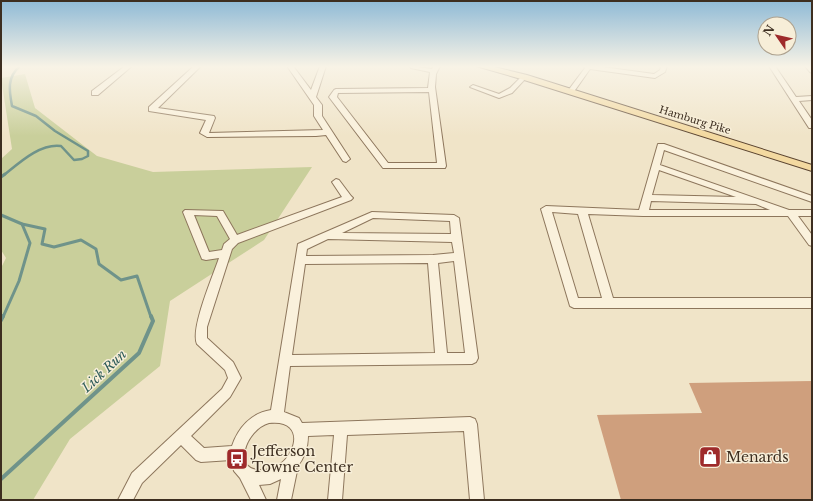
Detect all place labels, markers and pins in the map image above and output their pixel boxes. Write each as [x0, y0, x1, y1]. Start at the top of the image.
place label: Jefferson Towne Center [250, 442, 353, 476]
shop icon: Menards [697, 444, 723, 470]
bus stop icon: Jefferson Towne Center [224, 446, 250, 472]
place label: Menards [726, 448, 789, 466]

